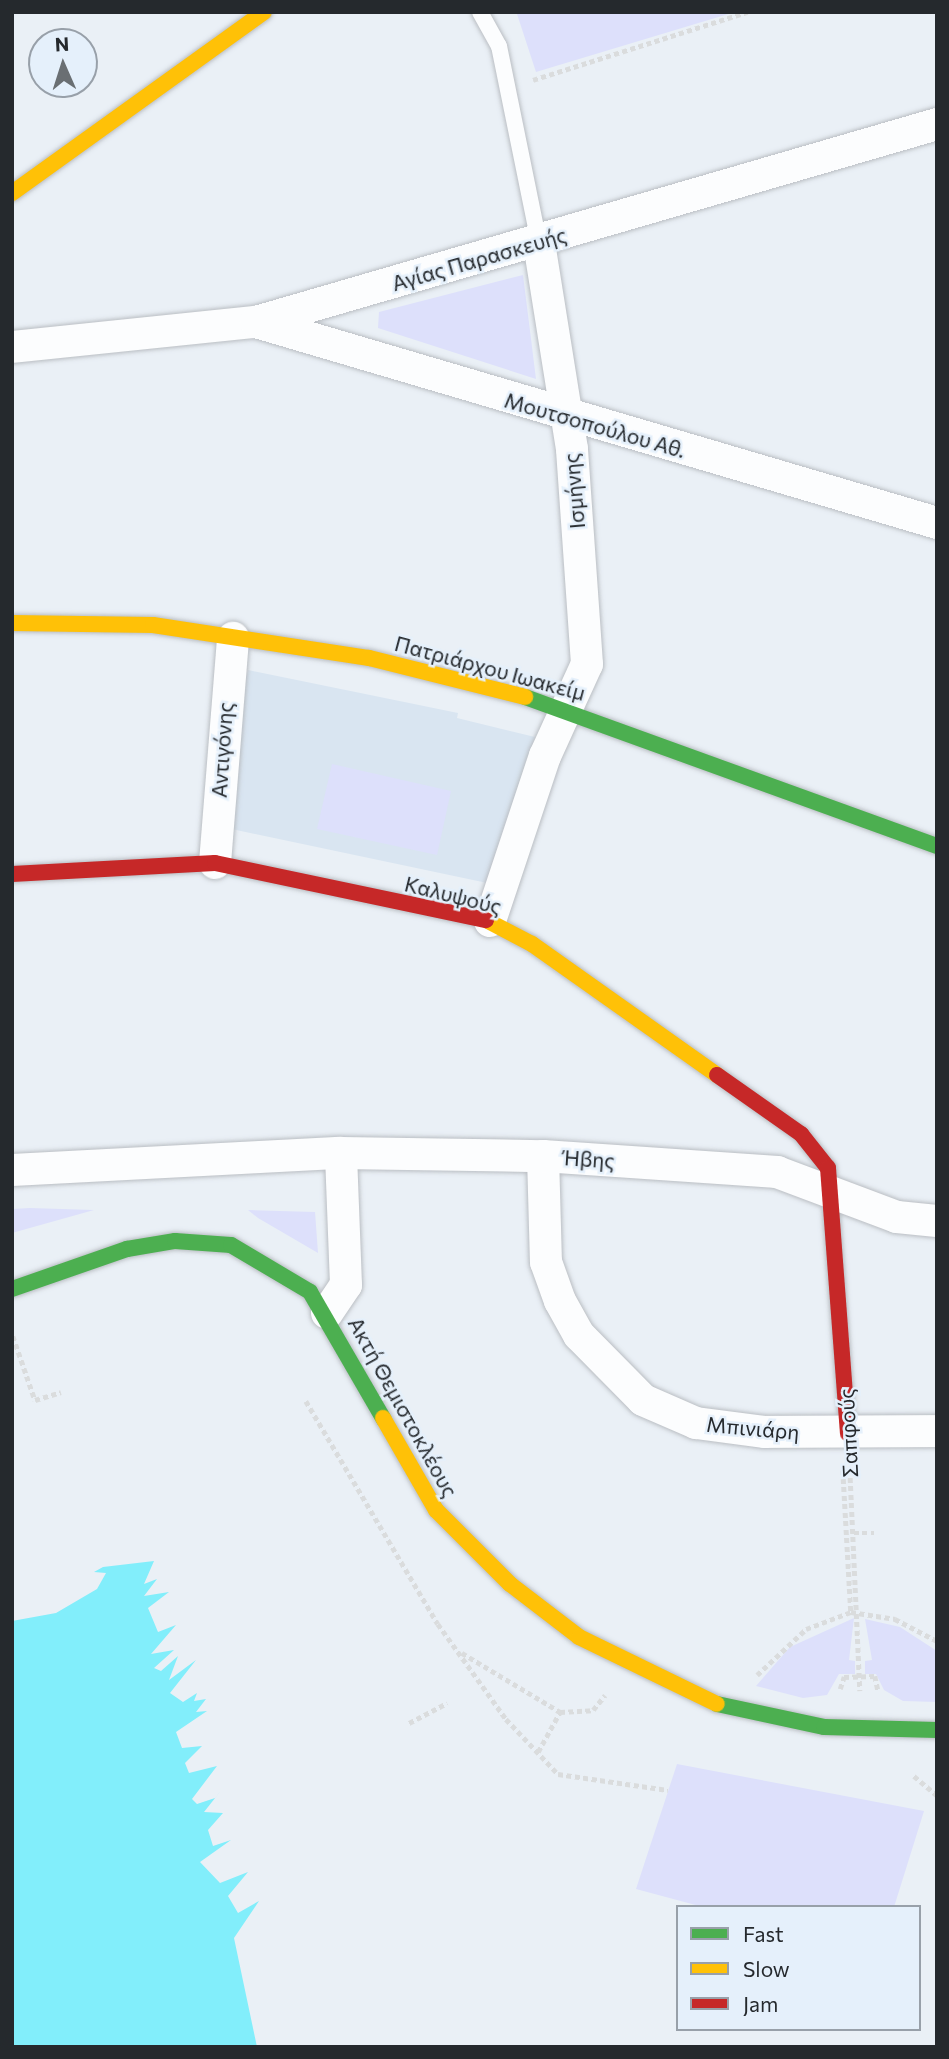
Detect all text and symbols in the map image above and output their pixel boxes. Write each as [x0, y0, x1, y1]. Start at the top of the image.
north arrow [28, 28, 98, 98]
text: N [54, 32, 70, 55]
street label: Αγίας Παρασκευής [389, 222, 569, 296]
street label: Μουτσοπούλου Αθ. [502, 387, 688, 463]
street label: Ισμήνης [558, 452, 590, 530]
street label: Πατριάρχου Ιωακείμ [392, 630, 588, 706]
street label: Αντιγόνης [206, 701, 238, 799]
street label: Καλυψούς [402, 871, 504, 919]
street label: Ήβης [562, 1145, 616, 1173]
street label: Ακτή Θεμιστοκλέους [343, 1313, 463, 1501]
street label: Σαπφούς [833, 1388, 863, 1478]
street label: Μπινιάρη [705, 1411, 801, 1445]
legend [676, 1905, 921, 2031]
text: Fast [743, 1921, 784, 1946]
text: Slow [743, 1956, 790, 1981]
text: Jam [743, 1991, 778, 2016]

